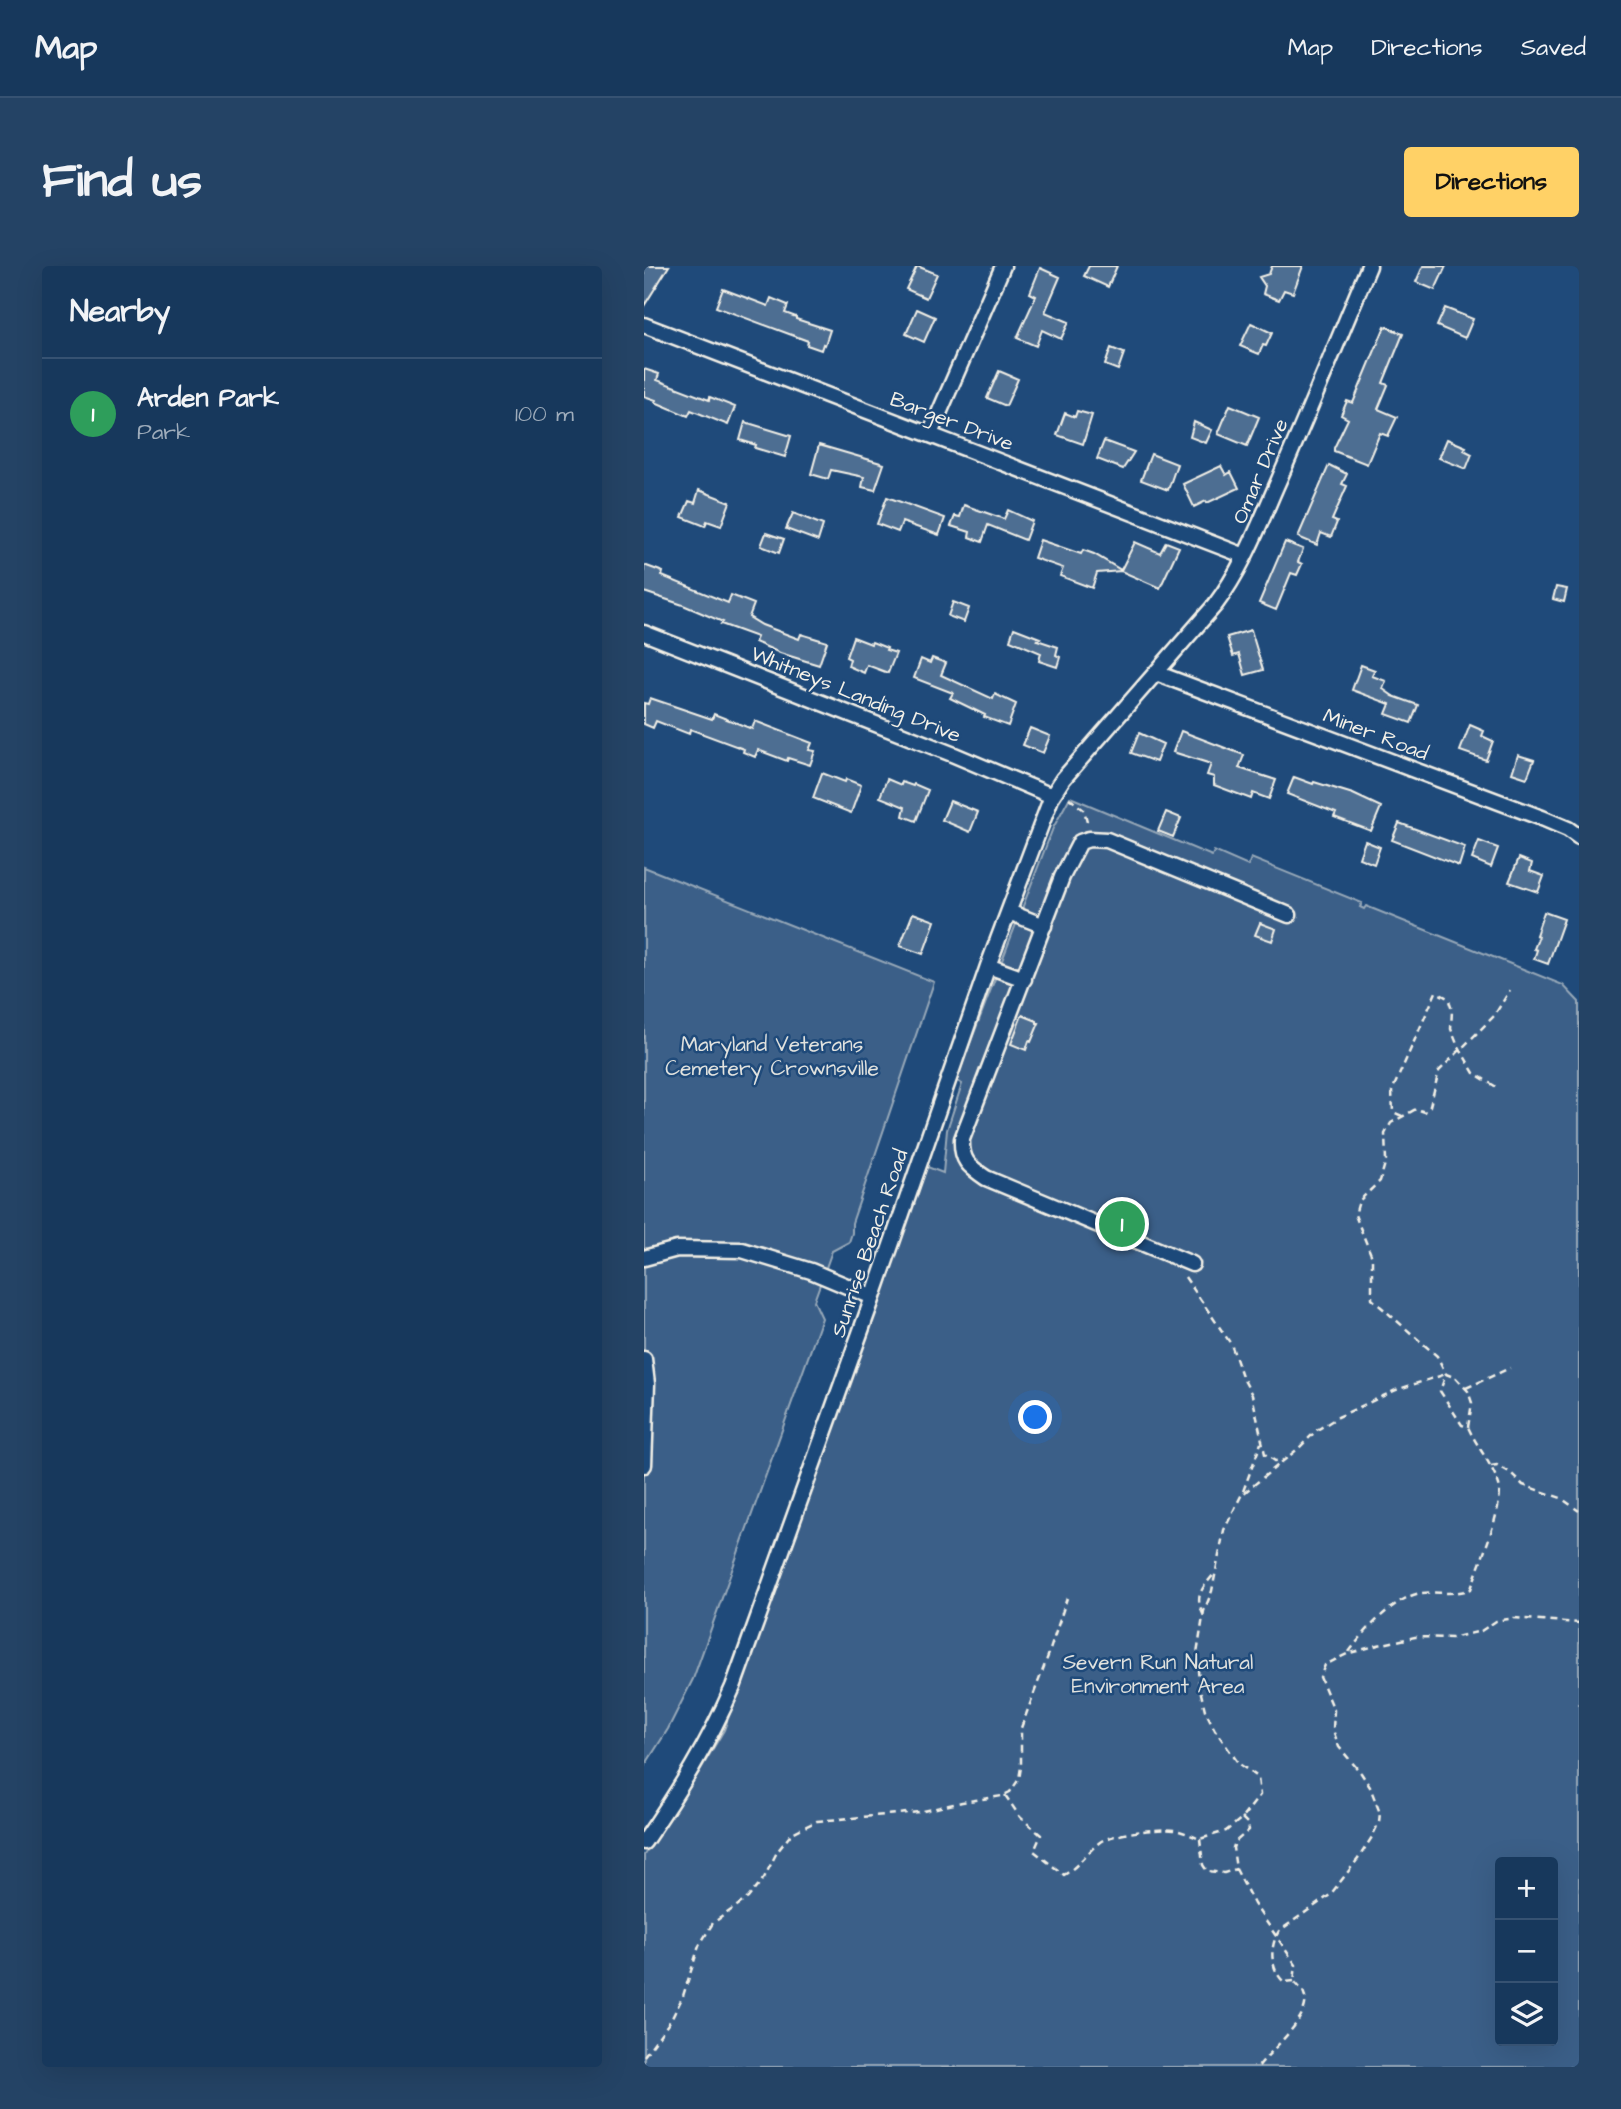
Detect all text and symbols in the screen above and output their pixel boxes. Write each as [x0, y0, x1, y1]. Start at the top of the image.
text: Map [35, 25, 97, 71]
text: Map [1288, 31, 1333, 65]
text: Directions [1371, 31, 1483, 65]
text: Saved [1521, 31, 1586, 65]
button: Directions [1404, 147, 1579, 217]
text: Find us [42, 148, 202, 216]
text: Nearby [70, 291, 170, 333]
text: Arden Park [137, 380, 279, 416]
street label: Barger Drive [885, 385, 1018, 460]
text: 1 [92, 398, 94, 430]
text: 100 m [515, 398, 574, 430]
street label: Omar Drive [1225, 414, 1296, 528]
text: Park [137, 416, 190, 448]
street label: Whitneys Landing Drive [746, 639, 965, 752]
street label: Miner Road [1319, 701, 1433, 768]
park label: Maryland Veterans Cemetery Crownsville [665, 1030, 879, 1085]
street label: Sunrise Beach Road [824, 1145, 915, 1341]
pin: 1 [1099, 1198, 1145, 1250]
your location [1018, 1400, 1052, 1434]
park label: Severn Run Natural Environment Area [1063, 1648, 1253, 1701]
map controls [1495, 1857, 1558, 2046]
button: + [1495, 1857, 1558, 1920]
button: − [1495, 1920, 1558, 1983]
button: layers [1495, 1983, 1558, 2046]

